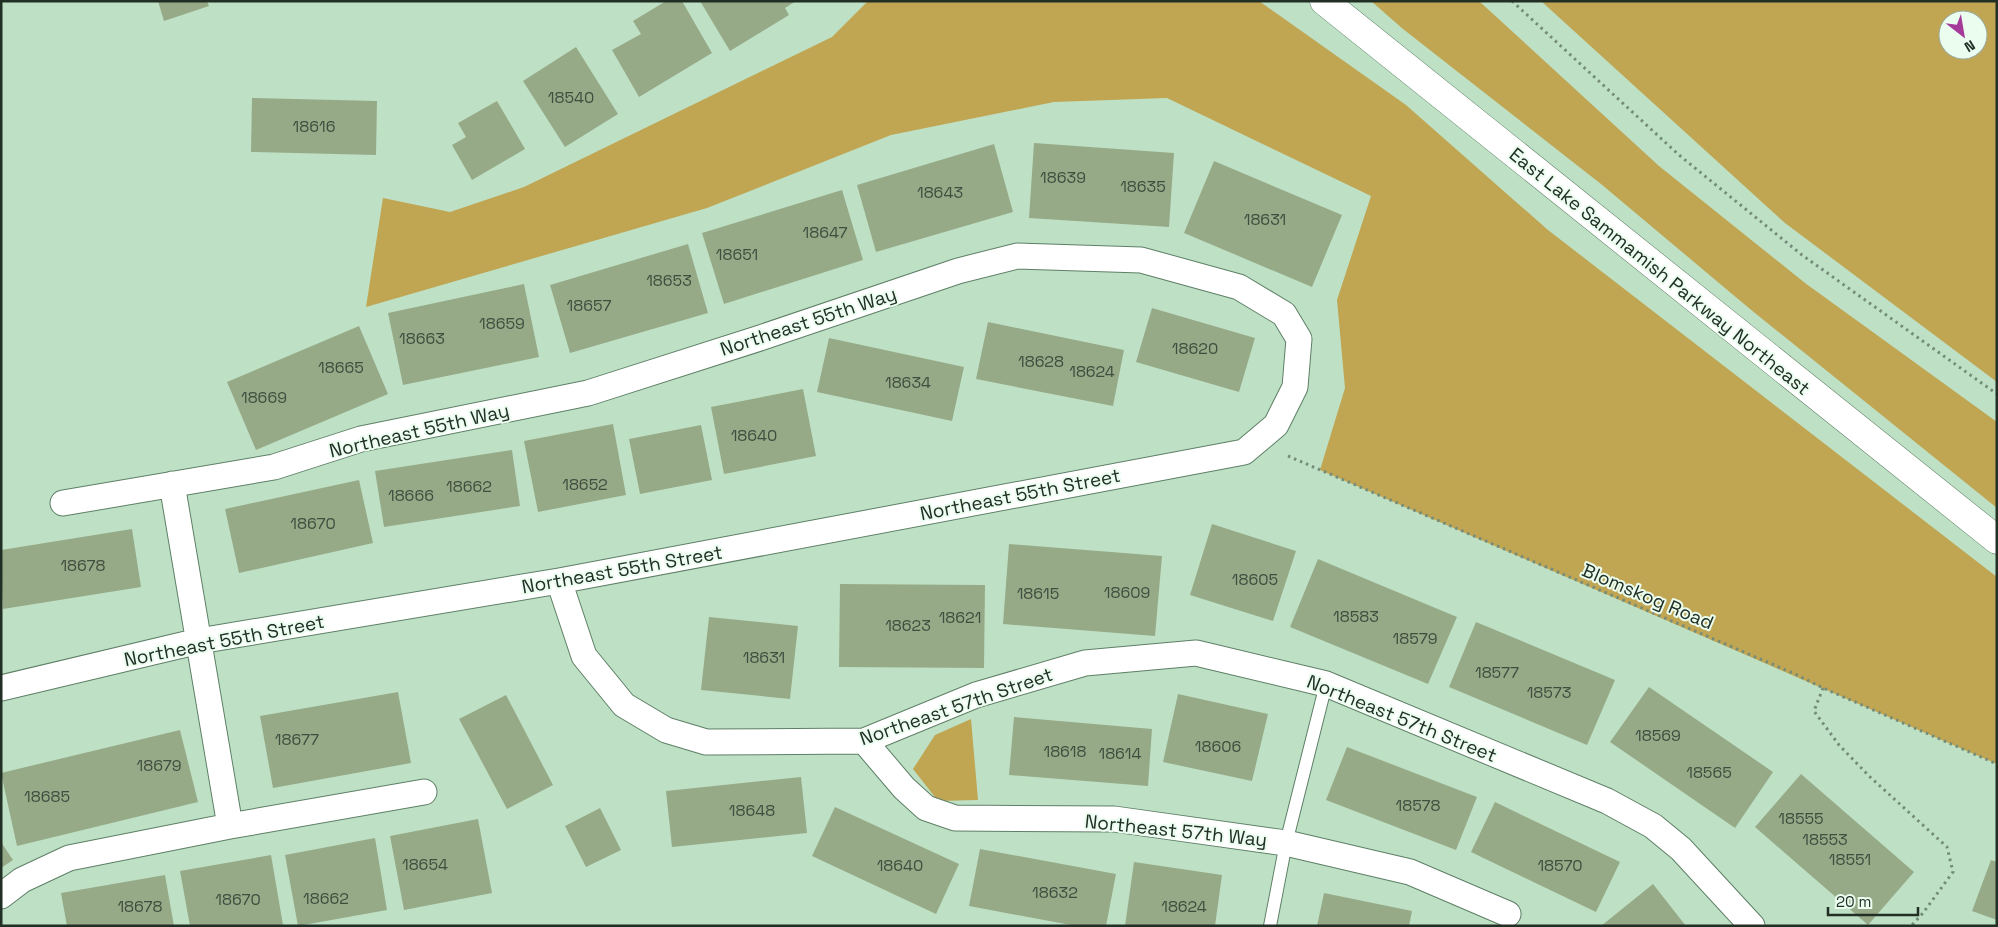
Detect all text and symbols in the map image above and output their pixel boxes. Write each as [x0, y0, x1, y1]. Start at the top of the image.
north arrow [1938, 10, 1988, 60]
text: N [1961, 36, 1978, 56]
house number: 18540 [548, 87, 594, 108]
house number: 18616 [293, 116, 335, 137]
street label: East Lake Sammamish Parkway Northeast [1504, 142, 1815, 401]
house number: 18639 [1040, 167, 1086, 188]
house number: 18635 [1120, 176, 1166, 197]
house number: 18643 [917, 182, 963, 203]
house number: 18631 [1244, 209, 1286, 230]
house number: 18647 [803, 222, 847, 243]
house number: 18651 [716, 244, 758, 265]
house number: 18653 [646, 270, 692, 291]
street label: Northeast 55th Way [717, 281, 900, 362]
house number: 18657 [567, 295, 611, 316]
house number: 18659 [479, 313, 525, 334]
house number: 18663 [399, 328, 445, 349]
house number: 18620 [1172, 338, 1218, 359]
house number: 18628 [1018, 351, 1064, 372]
house number: 18665 [318, 357, 364, 378]
house number: 18624 [1069, 361, 1115, 382]
house number: 18634 [885, 372, 931, 393]
house number: 18669 [241, 387, 287, 408]
street label: Northeast 55th Way [327, 398, 512, 463]
house number: 18640 [731, 425, 777, 446]
street label: Northeast 55th Street [918, 463, 1122, 526]
house number: 18652 [562, 474, 608, 495]
house number: 18662 [446, 476, 492, 497]
house number: 18666 [388, 485, 434, 506]
house number: 18670 [290, 513, 336, 534]
street label: Northeast 55th Street [520, 540, 724, 599]
house number: 18678 [60, 555, 106, 576]
street label: Blomskog Road [1578, 558, 1717, 635]
house number: 18605 [1232, 569, 1278, 590]
house number: 18609 [1104, 582, 1150, 603]
house number: 18615 [1017, 583, 1059, 604]
house number: 18583 [1333, 606, 1379, 627]
house number: 18621 [939, 607, 981, 628]
street label: Northeast 55th Street [122, 609, 326, 672]
house number: 18623 [885, 615, 931, 636]
house number: 18579 [1393, 628, 1437, 649]
house number: 18631 [743, 647, 785, 668]
street label: Northeast 57th Street [856, 662, 1056, 751]
house number: 18577 [1475, 662, 1519, 683]
street label: Northeast 57th Street [1303, 669, 1500, 768]
house number: 18573 [1527, 682, 1571, 703]
house number: 18569 [1635, 725, 1681, 746]
house number: 18677 [275, 729, 319, 750]
house number: 18606 [1195, 736, 1241, 757]
house number: 18618 [1043, 741, 1087, 762]
house number: 18614 [1098, 743, 1142, 764]
house number: 18679 [136, 755, 182, 776]
house number: 18565 [1686, 762, 1732, 783]
house number: 18685 [24, 786, 70, 807]
house number: 18578 [1396, 795, 1441, 816]
house number: 18648 [729, 800, 775, 821]
street label: Northeast 57th Way [1084, 808, 1268, 853]
house number: 18555 [1778, 808, 1824, 829]
house number: 18553 [1802, 829, 1848, 850]
house number: 18551 [1829, 849, 1871, 870]
house number: 18654 [402, 854, 448, 875]
house number: 18640 [877, 855, 923, 876]
house number: 18570 [1537, 855, 1583, 876]
house number: 18632 [1032, 882, 1078, 903]
scale bar [1828, 884, 1918, 916]
house number: 18662 [303, 888, 349, 909]
house number: 18670 [215, 889, 261, 910]
text: 20 m [1836, 892, 1871, 911]
house number: 18678 [117, 896, 163, 917]
house number: 18624 [1161, 896, 1207, 917]

